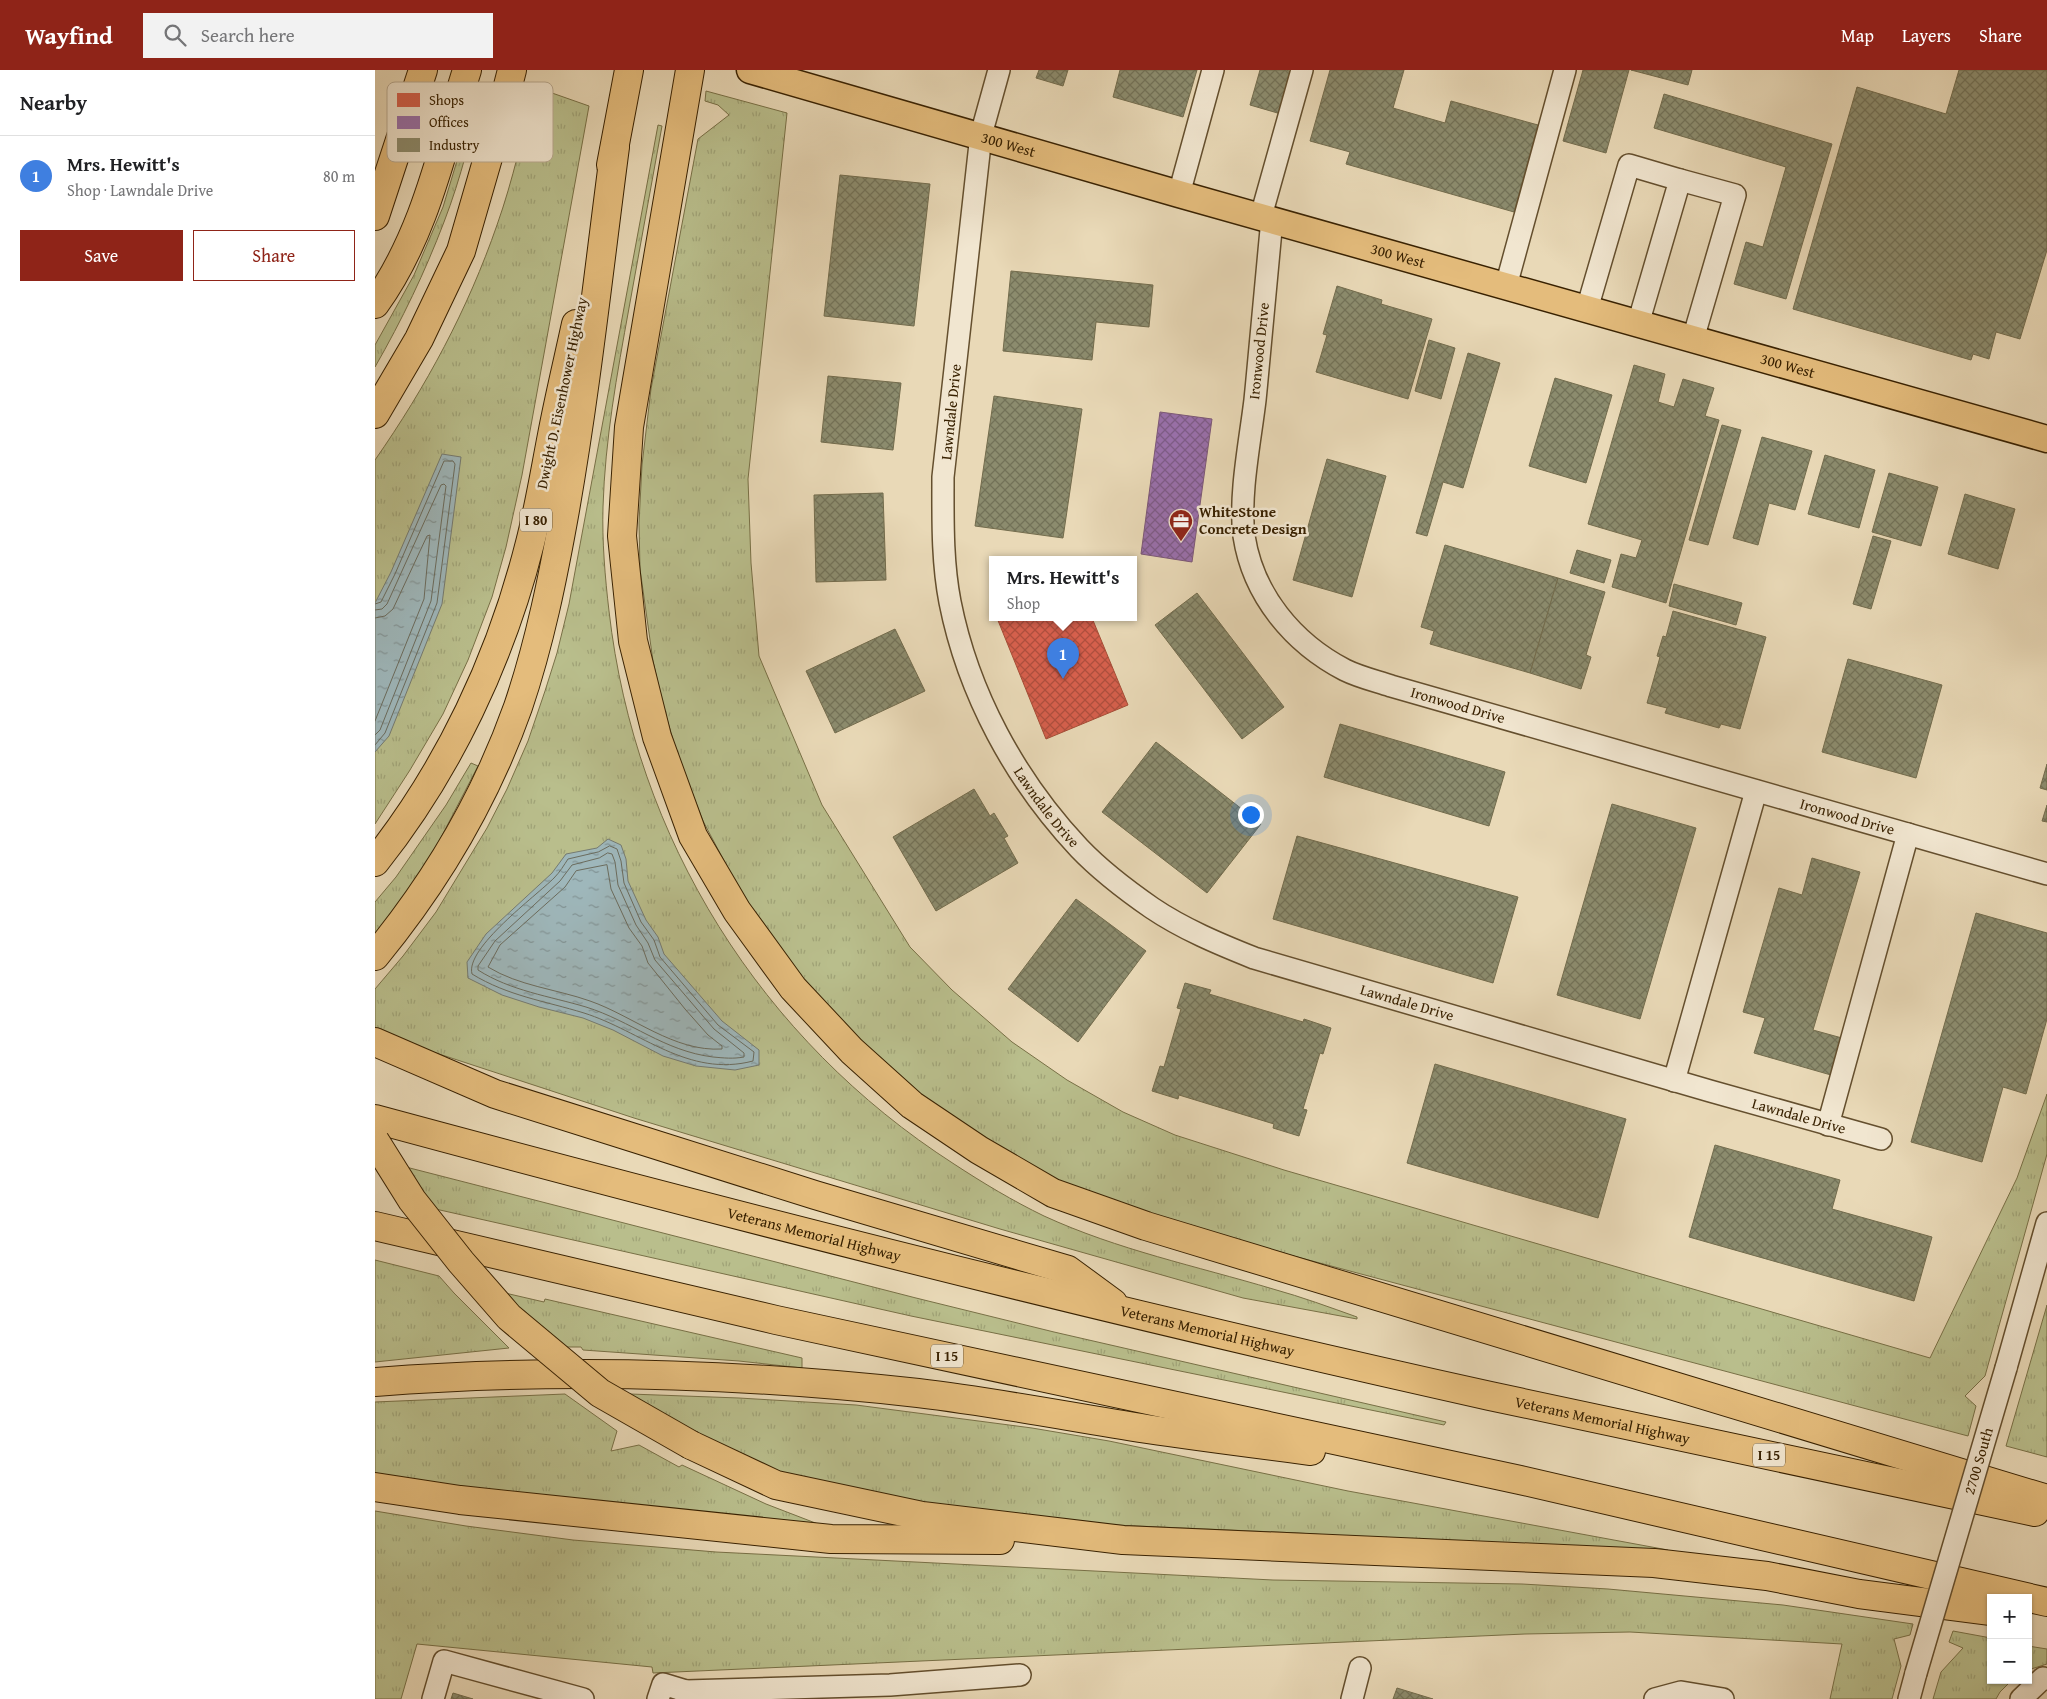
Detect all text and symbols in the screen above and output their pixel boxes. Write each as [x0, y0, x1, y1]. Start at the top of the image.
search box [143, 13, 493, 58]
text: Wayfind [25, 18, 113, 53]
icon: search [161, 21, 189, 49]
text: Search here [201, 21, 295, 49]
text: Map [1841, 22, 1874, 49]
text: Layers [1902, 22, 1951, 49]
text: Share [1979, 22, 2022, 49]
legend [387, 82, 553, 162]
text: Nearby [20, 87, 87, 118]
text: Shops [429, 90, 464, 110]
text: Offices [429, 112, 469, 132]
street label: 300 West [979, 126, 1039, 162]
text: Industry [429, 135, 479, 155]
text: Mrs. Hewitt's [67, 150, 180, 178]
text: 1 [32, 164, 40, 188]
text: 80 m [323, 164, 355, 188]
text: Shop · Lawndale Drive [67, 178, 213, 202]
button: Save [20, 230, 183, 281]
button: Share [193, 230, 355, 281]
street label: 300 West [1368, 238, 1428, 273]
street label: Dwight D. Eisenhower Highway [531, 295, 592, 491]
street label: Ironwood Drive [1243, 301, 1274, 400]
street label: 300 West [1758, 348, 1818, 383]
street label: Lawndale Drive [935, 363, 966, 461]
place label: WhiteStone Concrete Design [1199, 501, 1307, 539]
road number: I 80 [520, 508, 552, 532]
office icon: WhiteStone Concrete Design [1168, 508, 1194, 542]
popup [989, 556, 1137, 621]
text: Mrs. Hewitt's [1007, 563, 1119, 591]
text: Shop [1007, 591, 1040, 615]
pin: 1 [1047, 638, 1079, 679]
street label: Ironwood Drive [1408, 681, 1508, 728]
street label: Lawndale Drive [1009, 763, 1084, 852]
street label: Ironwood Drive [1798, 793, 1897, 840]
your location [1238, 802, 1264, 828]
street label: Lawndale Drive [1358, 979, 1456, 1026]
street label: Lawndale Drive [1750, 1092, 1848, 1139]
street label: Veterans Memorial Highway [725, 1202, 904, 1266]
street label: Veterans Memorial Highway [1118, 1300, 1297, 1361]
road number: I 15 [931, 1344, 963, 1368]
street label: Veterans Memorial Highway [1513, 1391, 1692, 1449]
street label: 2700 South [1958, 1424, 1998, 1497]
road number: I 15 [1753, 1444, 1785, 1466]
map controls [1987, 1594, 2032, 1684]
button: + [1987, 1594, 2032, 1639]
button: − [1987, 1639, 2032, 1684]

